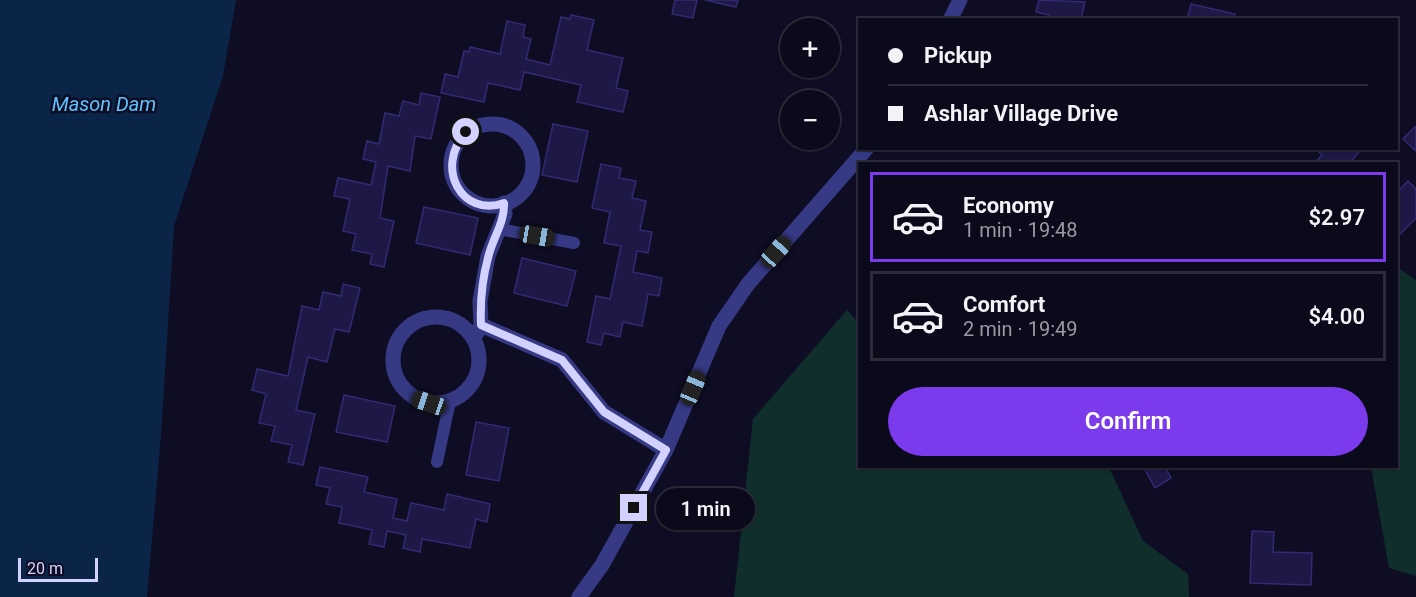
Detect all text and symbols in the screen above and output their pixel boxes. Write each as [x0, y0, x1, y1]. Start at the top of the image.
map controls [780, 18, 840, 150]
button: + [780, 18, 840, 78]
text: Pickup [924, 43, 992, 68]
button: − [780, 90, 840, 150]
water label: Mason Dam [52, 92, 156, 116]
text: Ashlar Village Drive [924, 101, 1118, 126]
route start [452, 118, 479, 145]
icon: car [891, 190, 945, 244]
text: Economy [963, 193, 1054, 218]
text: $2.97 [1308, 205, 1365, 230]
text: 1 min · 19:48 [963, 218, 1078, 242]
car [518, 224, 556, 248]
car [757, 233, 795, 271]
icon: car [891, 289, 945, 343]
text: Comfort [963, 292, 1045, 317]
text: $4.00 [1308, 304, 1365, 329]
text: 2 min · 19:49 [963, 317, 1078, 341]
car [678, 368, 708, 408]
button: Confirm [888, 387, 1368, 456]
car [409, 389, 449, 417]
callout: 1 min [655, 487, 754, 529]
route end [620, 494, 647, 521]
text: 1 min [680, 497, 731, 521]
scale bar [18, 555, 98, 582]
text: 20 m [27, 559, 63, 578]

